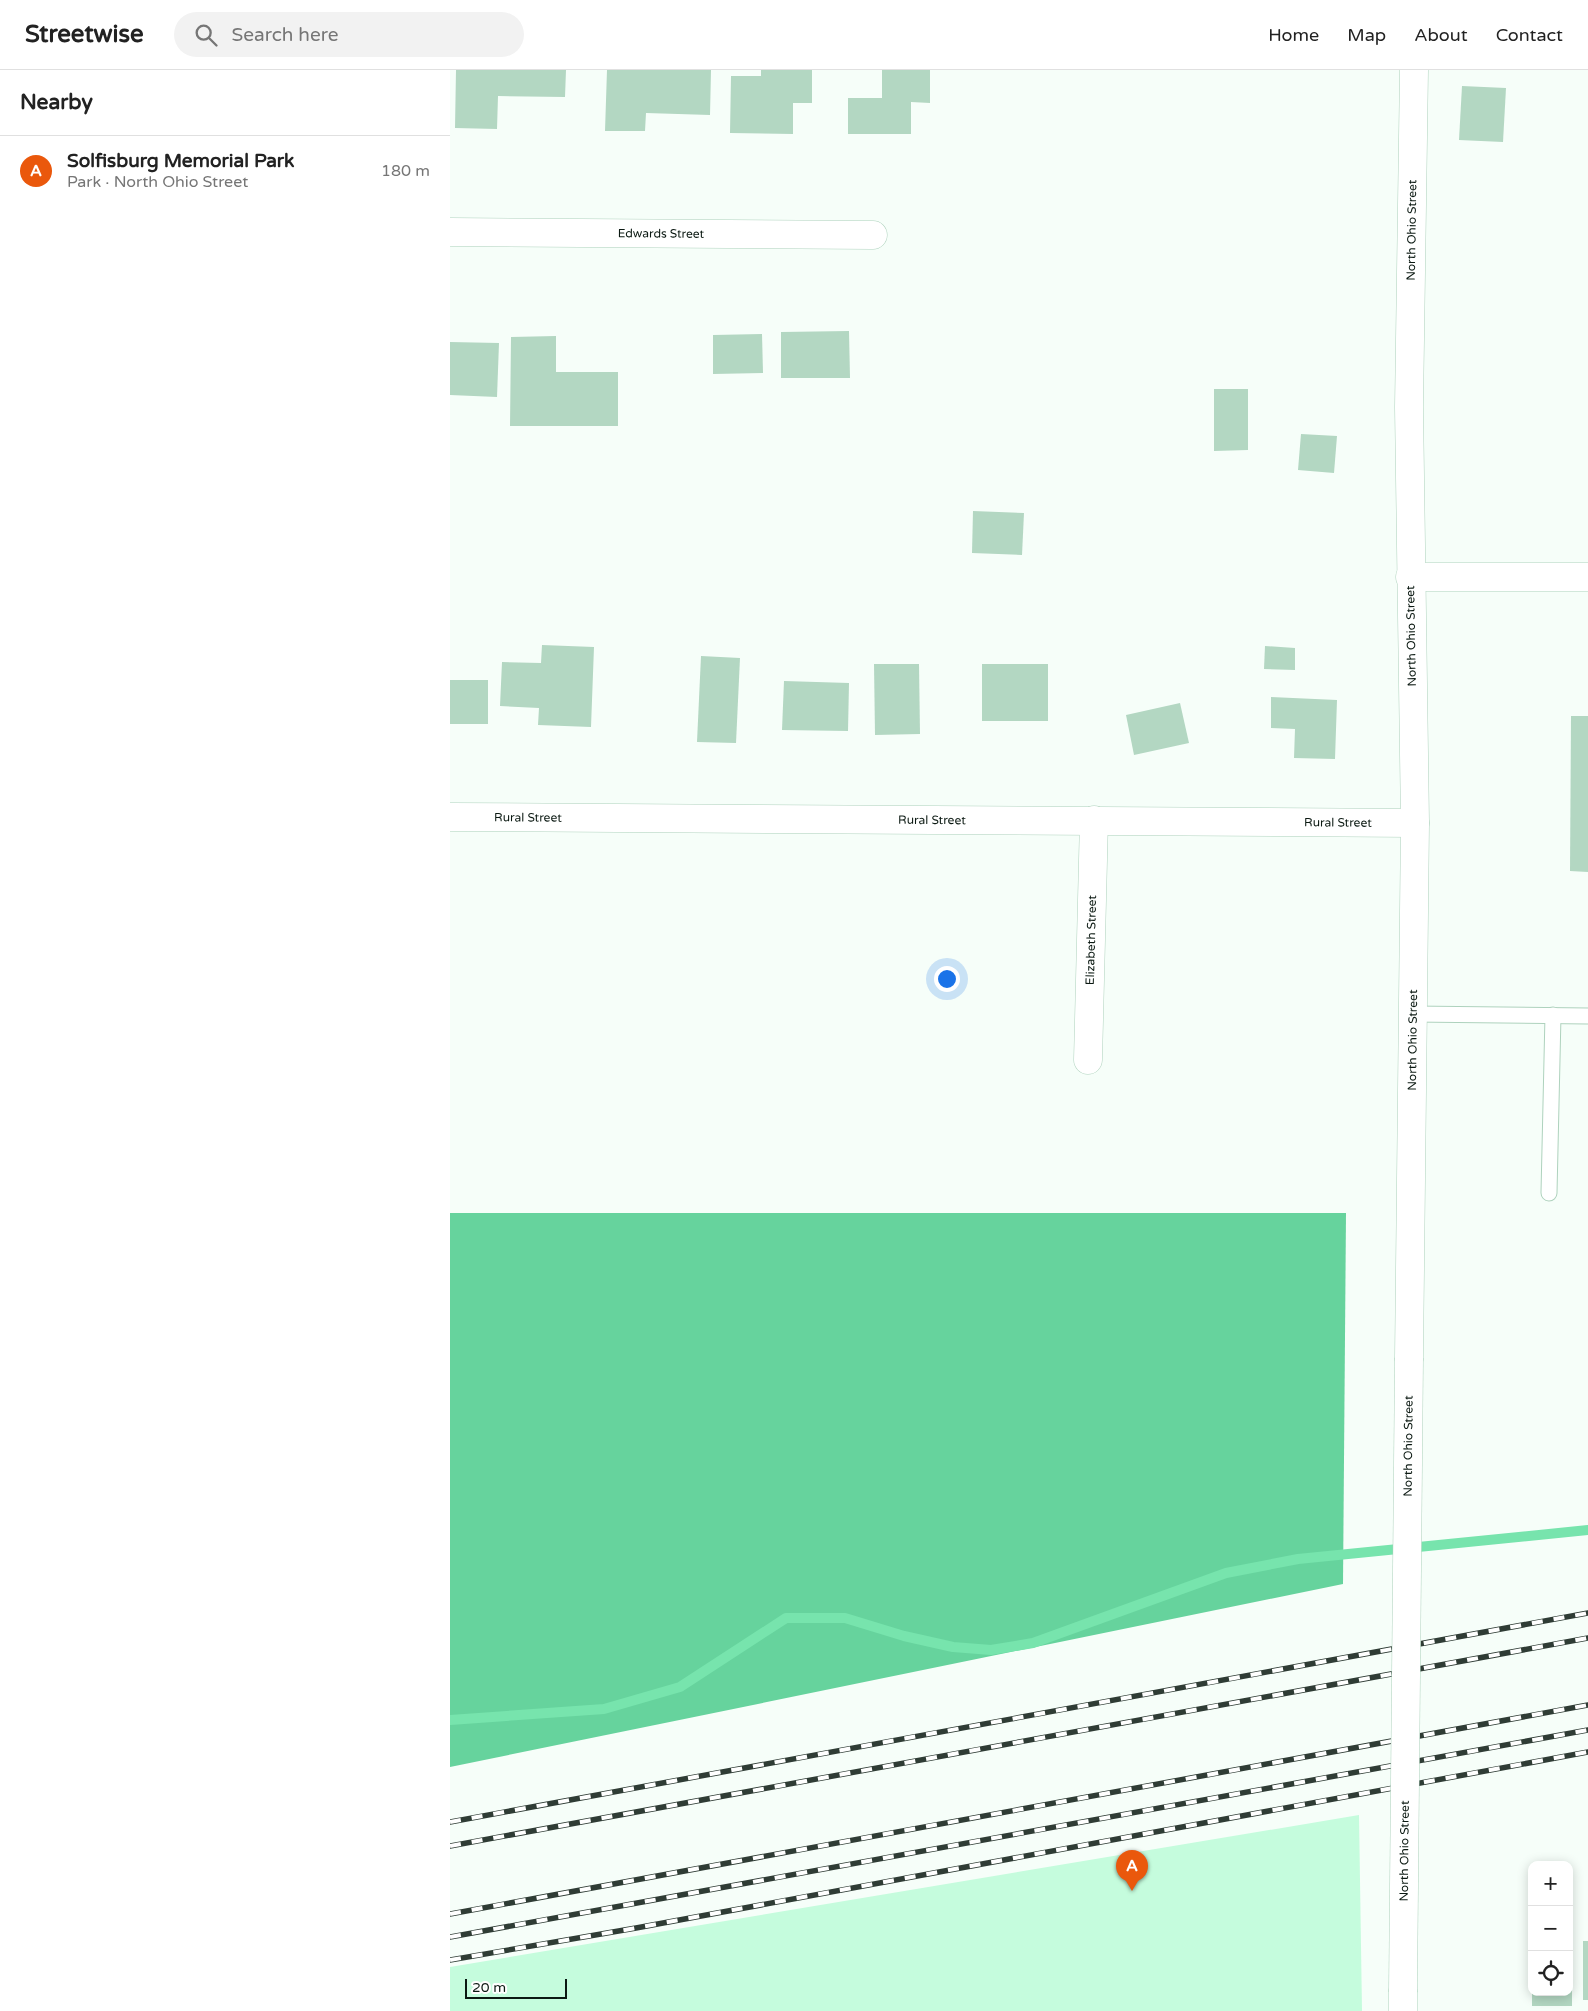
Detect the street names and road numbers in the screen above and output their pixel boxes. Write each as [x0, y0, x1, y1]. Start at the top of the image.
street label: North Ohio Street [1404, 179, 1419, 281]
street label: Edwards Street [618, 226, 705, 241]
street label: North Ohio Street [1403, 585, 1419, 687]
street label: Rural Street [494, 810, 562, 825]
street label: Rural Street [898, 813, 966, 827]
street label: Rural Street [1304, 815, 1372, 830]
street label: Elizabeth Street [1083, 894, 1099, 985]
street label: North Ohio Street [1405, 989, 1420, 1091]
street label: North Ohio Street [1401, 1395, 1416, 1497]
street label: North Ohio Street [1397, 1800, 1412, 1902]

